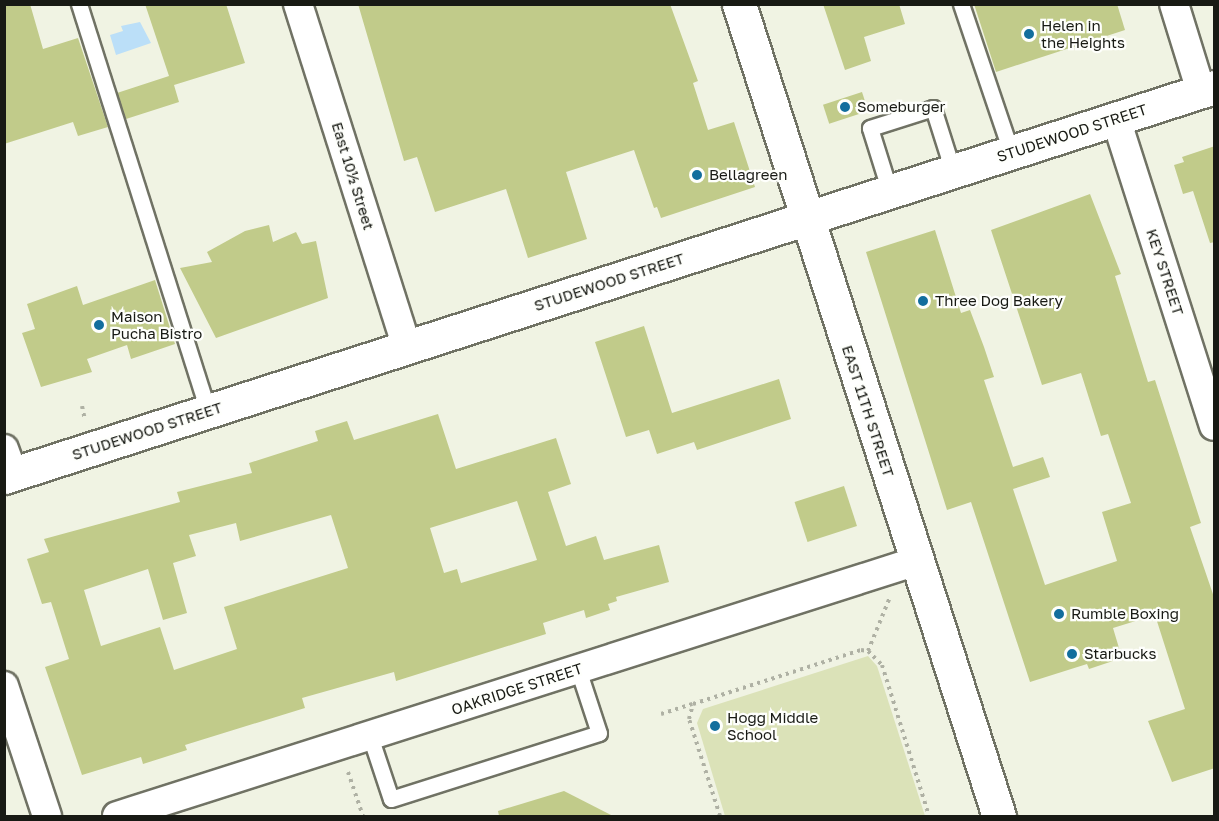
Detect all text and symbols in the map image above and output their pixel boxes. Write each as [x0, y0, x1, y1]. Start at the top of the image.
place label: Helen in the Heights [1041, 16, 1125, 51]
marker: Helen in the Heights [1022, 27, 1036, 41]
place label: Someburger [857, 98, 945, 116]
marker: Someburger [838, 100, 852, 114]
street label: STUDEWOOD STREET [995, 100, 1149, 166]
street label: East 10½ Street [328, 120, 378, 232]
place label: Bellagreen [709, 166, 787, 184]
marker: Bellagreen [690, 168, 704, 182]
street label: KEY STREET [1143, 227, 1187, 317]
street label: STUDEWOOD STREET [532, 249, 686, 315]
place label: Three Dog Bakery [935, 292, 1063, 310]
marker: Three Dog Bakery [916, 294, 930, 308]
place label: Maison Pucha Bistro [111, 307, 202, 342]
marker: Maison Pucha Bistro [92, 318, 106, 332]
street label: EAST 11TH STREET [838, 343, 898, 479]
street label: STUDEWOOD STREET [70, 398, 224, 464]
place label: Rumble Boxing [1071, 605, 1179, 623]
marker: Rumble Boxing [1052, 607, 1066, 621]
place label: Starbucks [1084, 645, 1157, 663]
marker: Starbucks [1065, 647, 1079, 661]
street label: OAKRIDGE STREET [449, 659, 585, 719]
place label: Hogg Middle School [727, 708, 818, 743]
marker: Hogg Middle School [708, 719, 722, 733]

